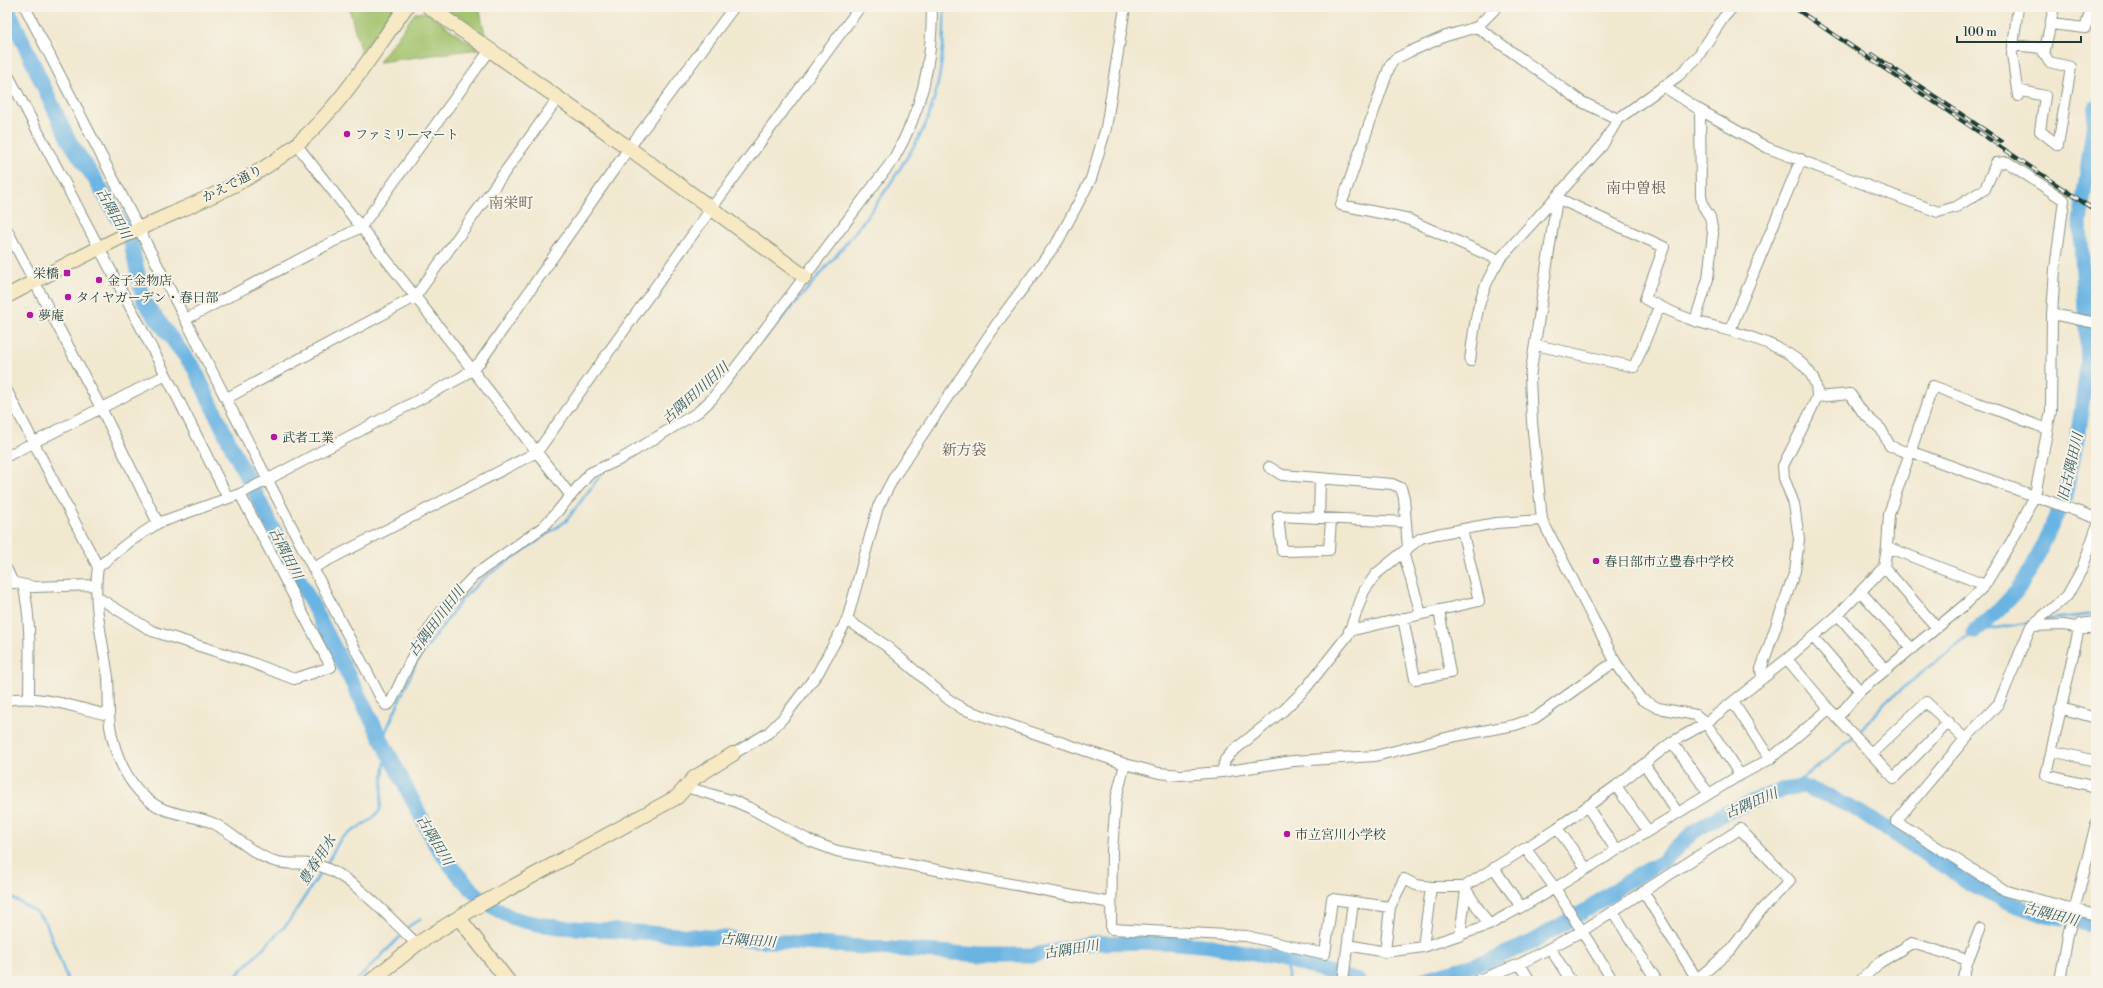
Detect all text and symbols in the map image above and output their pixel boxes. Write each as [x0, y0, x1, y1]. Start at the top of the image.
scale bar [1957, 18, 2081, 44]
text: 100 m [1963, 25, 1997, 40]
place label: ファミリーマート [355, 127, 459, 143]
marker: ファミリーマート [342, 129, 352, 139]
street label: かえで通り [200, 162, 265, 206]
district label: 南中曽根 [1606, 179, 1666, 198]
water label: 古隅田川 [92, 185, 136, 244]
district label: 南栄町 [488, 194, 534, 213]
place label: 栄橋 [33, 266, 59, 282]
marker: 栄橋 [62, 268, 72, 278]
place label: 金子金物店 [107, 273, 172, 289]
marker: 金子金物店 [94, 275, 104, 285]
place label: タイヤガーデン・春日部 [76, 290, 218, 306]
marker: タイヤガーデン・春日部 [63, 292, 73, 302]
place label: 夢庵 [38, 308, 64, 324]
marker: 夢庵 [25, 310, 35, 320]
water label: 古隅田川旧川 [658, 358, 734, 429]
water label: 旧古隅田川 [2054, 429, 2088, 503]
place label: 武者工業 [282, 430, 334, 446]
marker: 武者工業 [269, 432, 279, 442]
district label: 新方袋 [941, 441, 987, 460]
water label: 古隅田川 [264, 524, 307, 584]
place label: 春日部市立豊春中学校 [1604, 554, 1734, 570]
marker: 春日部市立豊春中学校 [1591, 556, 1601, 566]
water label: 古隅田川旧川 [404, 581, 470, 661]
water label: 古隅田川 [1722, 784, 1783, 823]
water label: 古隅田川 [412, 812, 457, 871]
place label: 市立宮川小学校 [1295, 827, 1386, 843]
marker: 市立宮川小学校 [1282, 829, 1292, 839]
water label: 豊春用水 [295, 830, 342, 889]
water label: 古隅田川 [2021, 899, 2082, 931]
water label: 古隅田川 [719, 930, 778, 952]
water label: 古隅田川 [1042, 936, 1102, 963]

